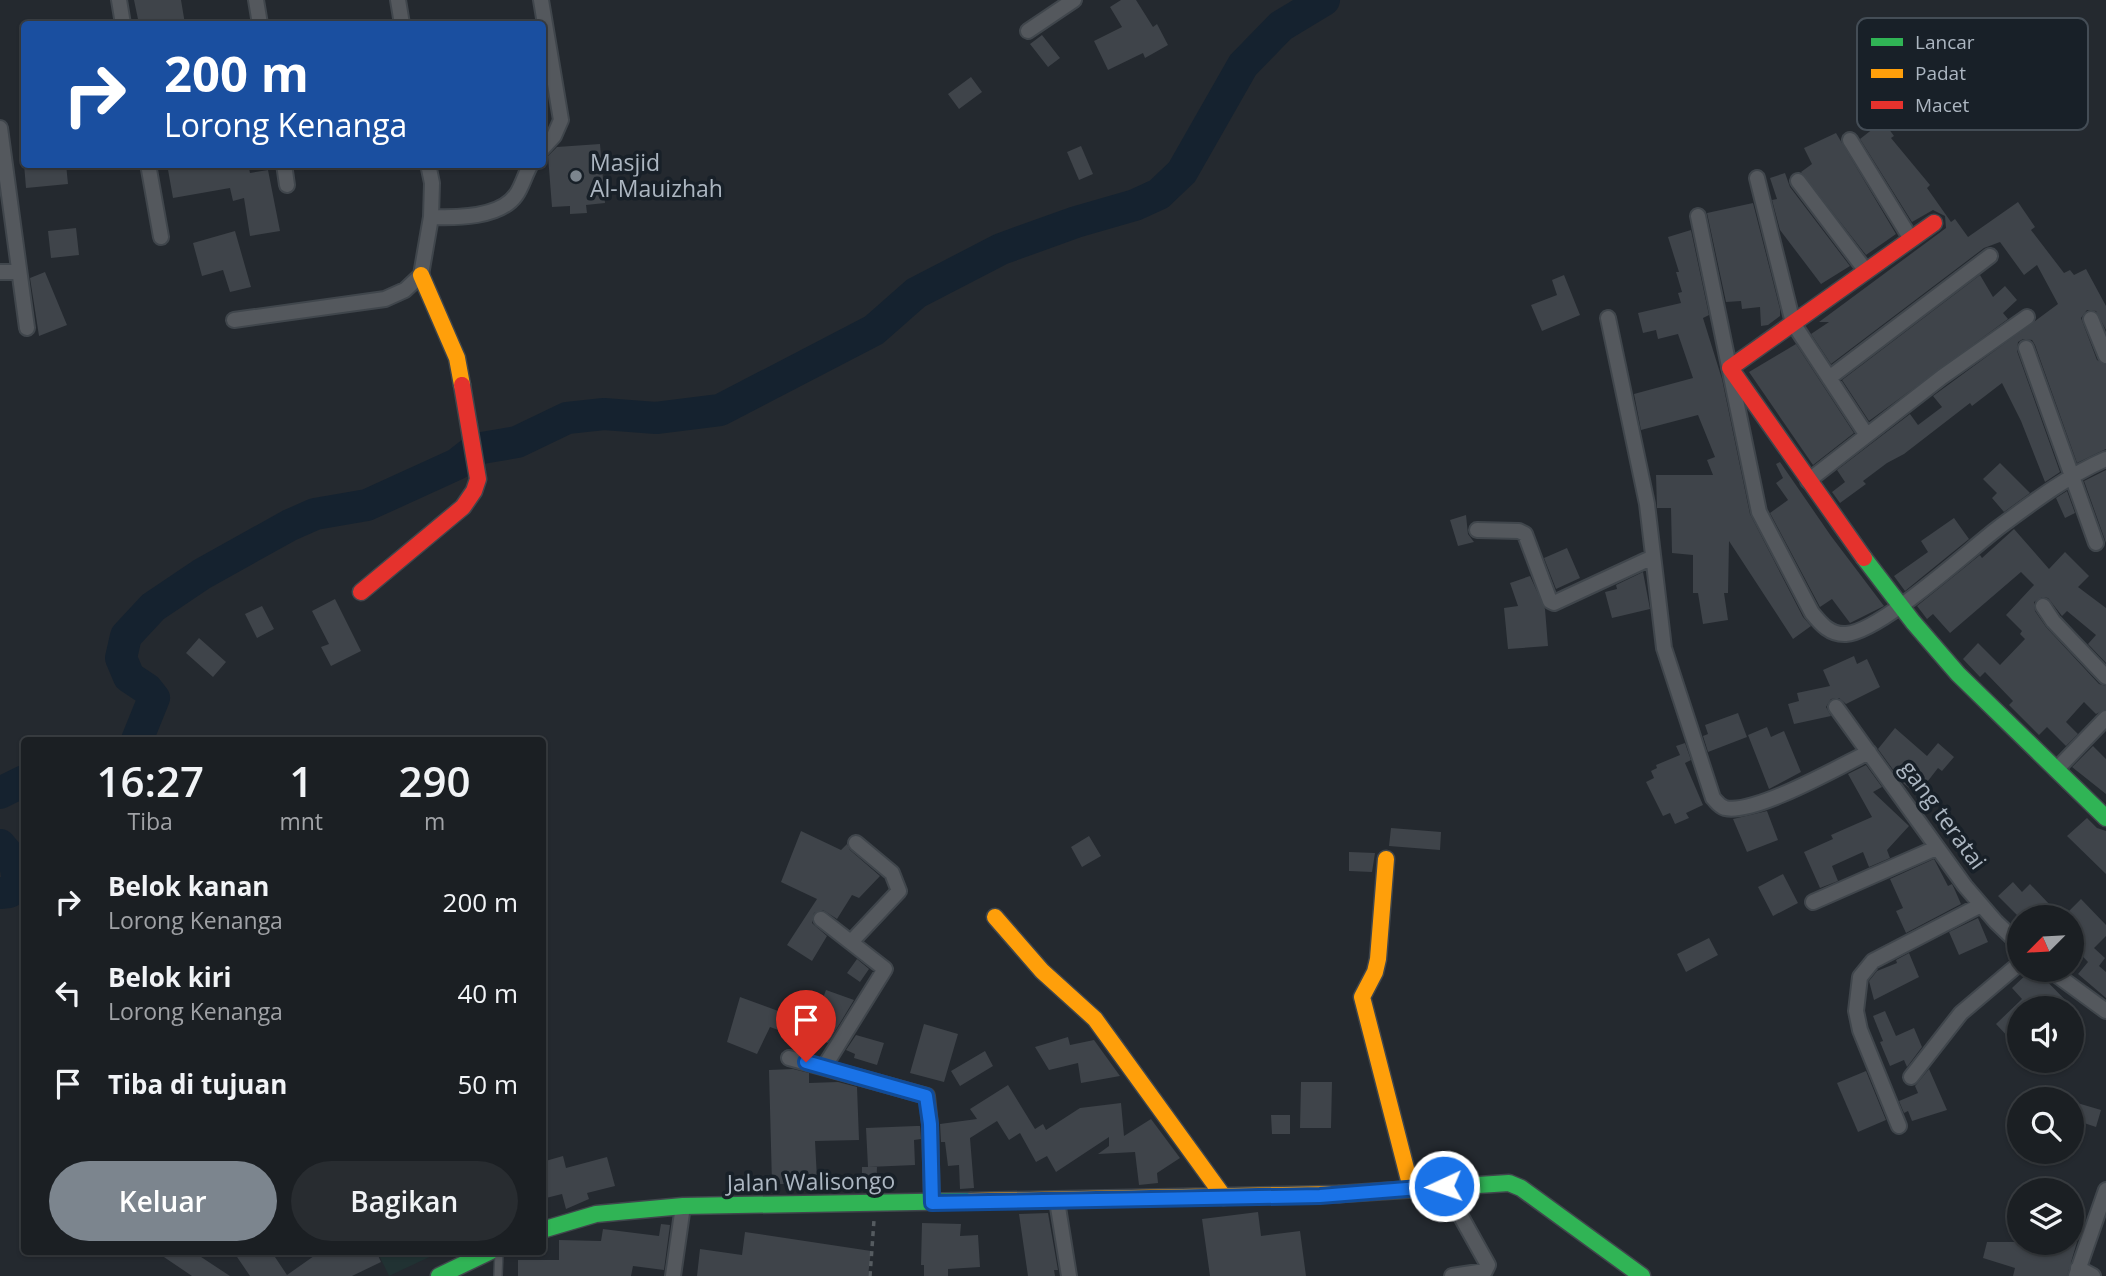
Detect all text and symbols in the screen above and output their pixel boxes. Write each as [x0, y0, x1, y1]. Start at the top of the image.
legend [1857, 18, 2088, 130]
text: Lancar [1915, 29, 1975, 55]
text: 200 m [164, 40, 309, 106]
icon: right [49, 49, 140, 140]
text: Padat [1915, 60, 1966, 86]
text: Macet [1915, 92, 1969, 118]
text: Lorong Kenanga [164, 103, 407, 146]
place label: Masjid Al-Mauizhah [590, 146, 723, 204]
marker: Masjid Al-Mauizhah [568, 168, 584, 184]
text: 16:27 [96, 752, 204, 809]
text: 1 [289, 752, 313, 809]
text: 290 [399, 752, 471, 809]
street label: gang teratai [1893, 753, 1994, 876]
text: Tiba [128, 805, 173, 837]
text: mnt [279, 805, 323, 837]
text: m [424, 805, 445, 837]
text: Belok kanan [108, 868, 269, 904]
icon: right [49, 883, 87, 921]
text: 200 m [443, 884, 518, 920]
text: Lorong Kenanga [108, 904, 283, 936]
north arrow [2007, 905, 2084, 982]
map controls [2007, 905, 2084, 1255]
text: Belok kiri [108, 959, 232, 995]
icon: left [49, 974, 87, 1012]
text: 40 m [457, 975, 518, 1011]
pin [776, 990, 836, 1062]
text: Lorong Kenanga [108, 995, 283, 1027]
button: sound [2007, 996, 2084, 1073]
icon: arrive [787, 1001, 825, 1039]
icon: arrive [49, 1065, 87, 1103]
text: Tiba di tujuan [108, 1066, 287, 1102]
text: 50 m [457, 1066, 518, 1102]
button: search [2007, 1087, 2084, 1164]
position arrow [1407, 1149, 1481, 1223]
button: Keluar [49, 1161, 277, 1241]
button: Bagikan [291, 1161, 518, 1241]
street label: Jalan Walisongo [724, 1164, 895, 1199]
button: layers [2007, 1178, 2084, 1255]

